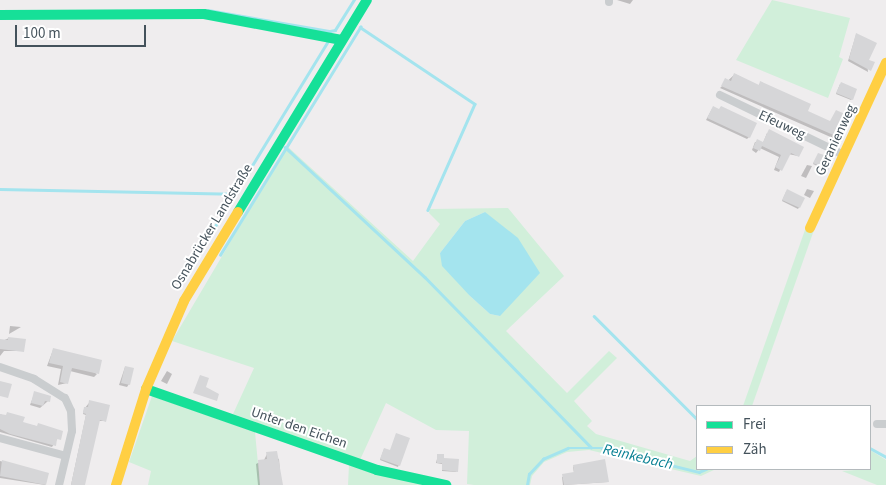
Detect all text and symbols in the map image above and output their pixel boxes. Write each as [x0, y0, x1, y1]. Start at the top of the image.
scale bar [18, 15, 149, 47]
text: 100 m [23, 23, 61, 44]
street label: Geranienweg [812, 102, 860, 178]
street label: Efeuweg [756, 107, 808, 143]
street label: Osnabrücker Landstraße [168, 161, 256, 293]
street label: Unter den Eichen [249, 404, 349, 452]
legend [696, 405, 871, 470]
text: Frei [743, 414, 766, 435]
text: Zäh [743, 439, 767, 460]
water label: Reinkebach [601, 440, 675, 474]

